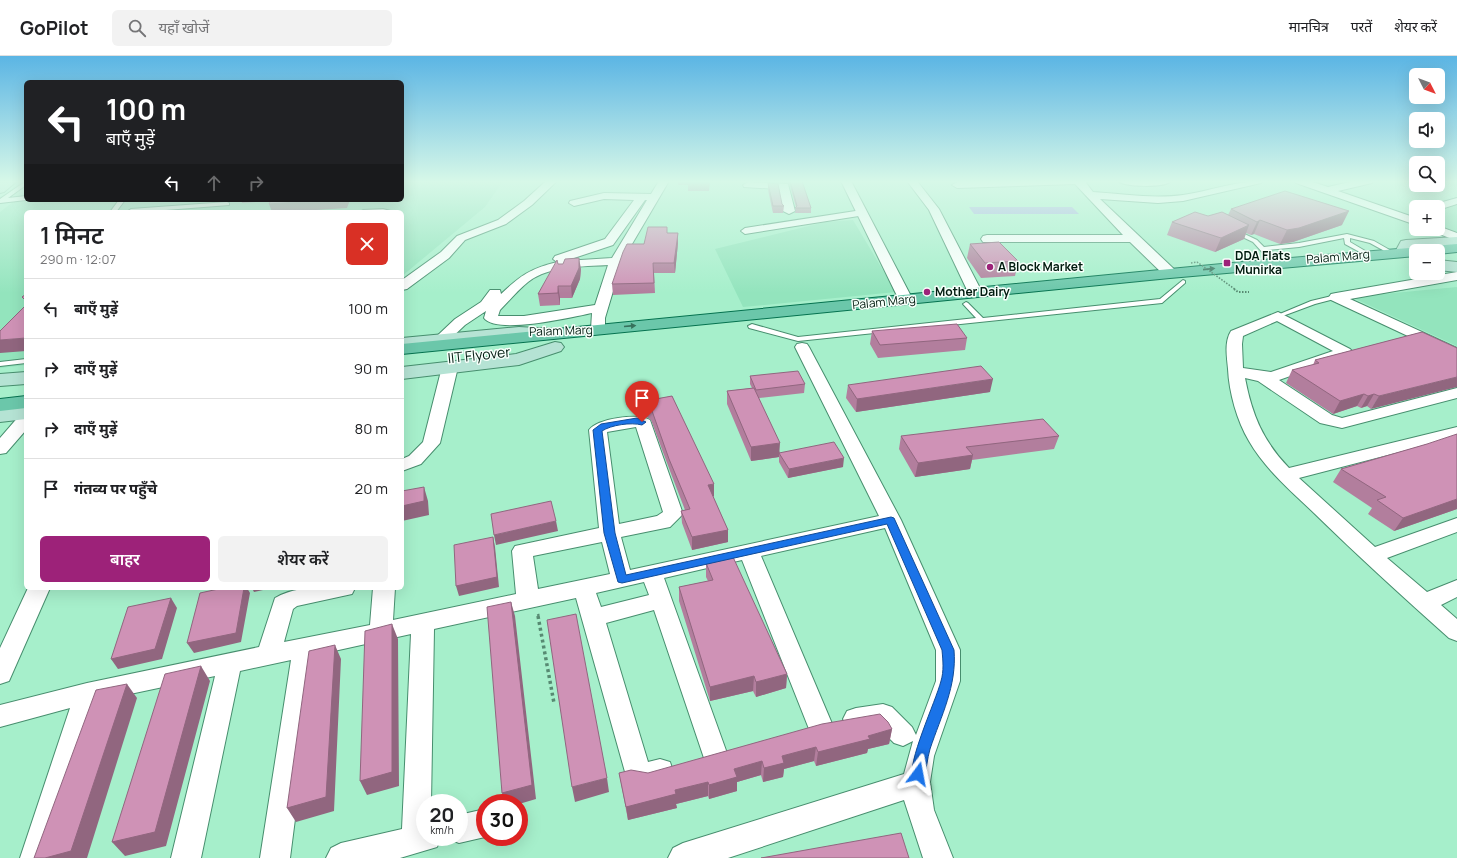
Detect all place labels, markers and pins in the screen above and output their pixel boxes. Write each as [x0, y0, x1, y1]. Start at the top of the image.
place label: DDA Flats Munirka [1235, 247, 1291, 278]
place label: A Block Market [998, 258, 1083, 275]
marker: DDA Flats Munirka [1222, 258, 1232, 268]
marker: A Block Market [985, 262, 995, 272]
place label: Mother Dairy [935, 283, 1010, 300]
marker: Mother Dairy [922, 287, 932, 297]
pin [625, 381, 659, 422]

